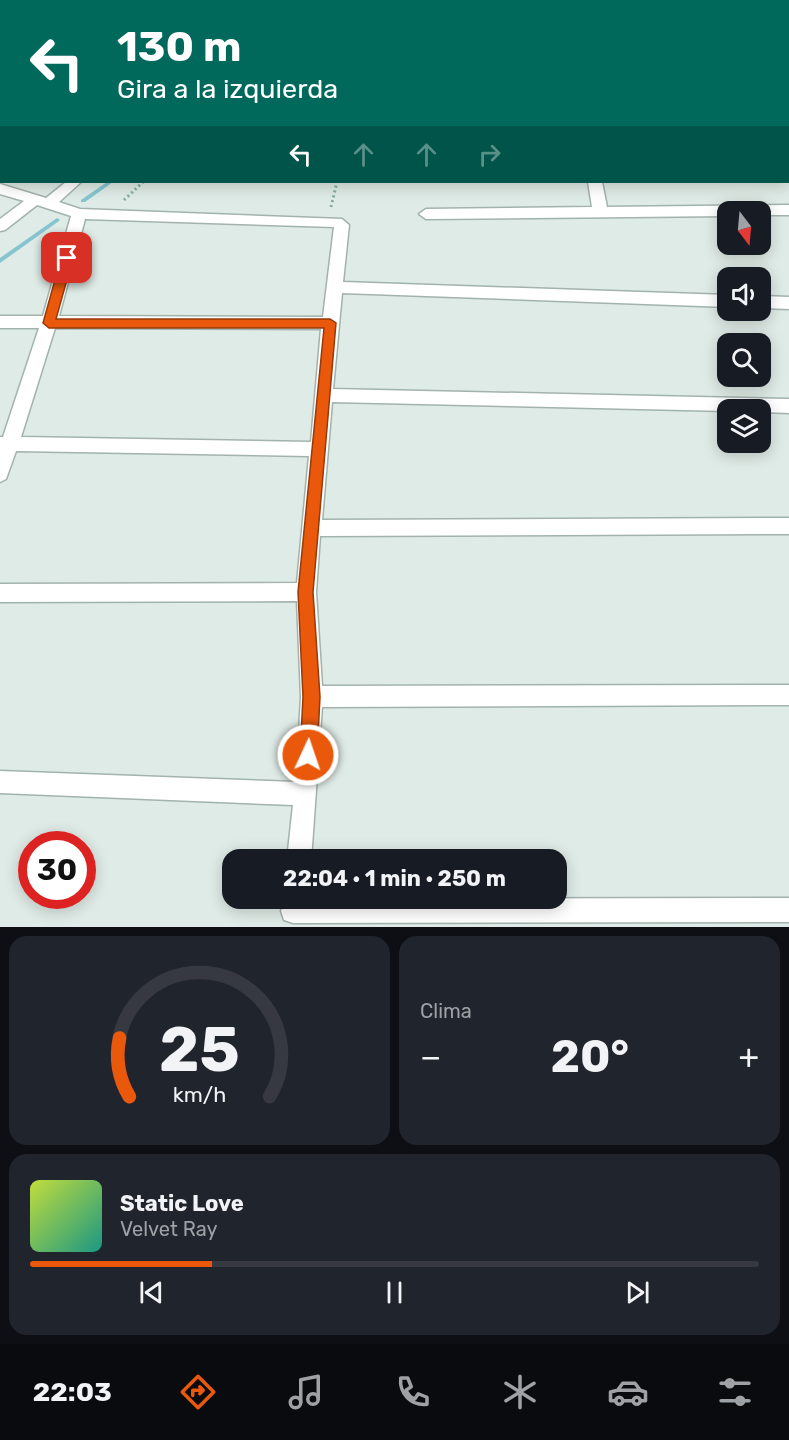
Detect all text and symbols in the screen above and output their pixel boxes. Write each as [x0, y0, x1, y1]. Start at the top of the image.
text: 130 m [117, 22, 242, 72]
icon: left [18, 24, 96, 102]
text: Gira a la izquierda [117, 73, 338, 105]
icon: left [284, 138, 317, 171]
icon: ahead [347, 138, 380, 171]
icon: ahead [410, 138, 443, 171]
icon: right [473, 138, 506, 171]
north arrow [717, 201, 771, 255]
map controls [717, 201, 771, 453]
pin [41, 232, 92, 283]
icon: arrive [50, 241, 83, 274]
button: sound [717, 267, 771, 321]
button: search [717, 333, 771, 387]
button: layers [717, 399, 771, 453]
position arrow [276, 723, 340, 787]
speed limit sign: 30 [18, 831, 96, 909]
text: 22:04 · 1 min · 250 m [283, 865, 506, 892]
text: Clima [420, 999, 472, 1023]
text: 25 [159, 1013, 240, 1087]
text: 20° [551, 1030, 629, 1083]
text: − [420, 1037, 441, 1076]
text: + [738, 1037, 759, 1076]
text: km/h [173, 1083, 226, 1108]
text: Static Love [120, 1190, 244, 1217]
text: Velvet Ray [120, 1217, 218, 1241]
icon: previous [135, 1276, 168, 1309]
icon: pause [378, 1276, 411, 1309]
icon: next [621, 1276, 654, 1309]
icon: directions [177, 1371, 219, 1413]
icon: music [285, 1371, 327, 1413]
icon: phone [392, 1371, 434, 1413]
icon: climate [499, 1371, 541, 1413]
icon: car [607, 1371, 649, 1413]
icon: filters [714, 1371, 756, 1413]
text: 22:03 [33, 1376, 112, 1408]

